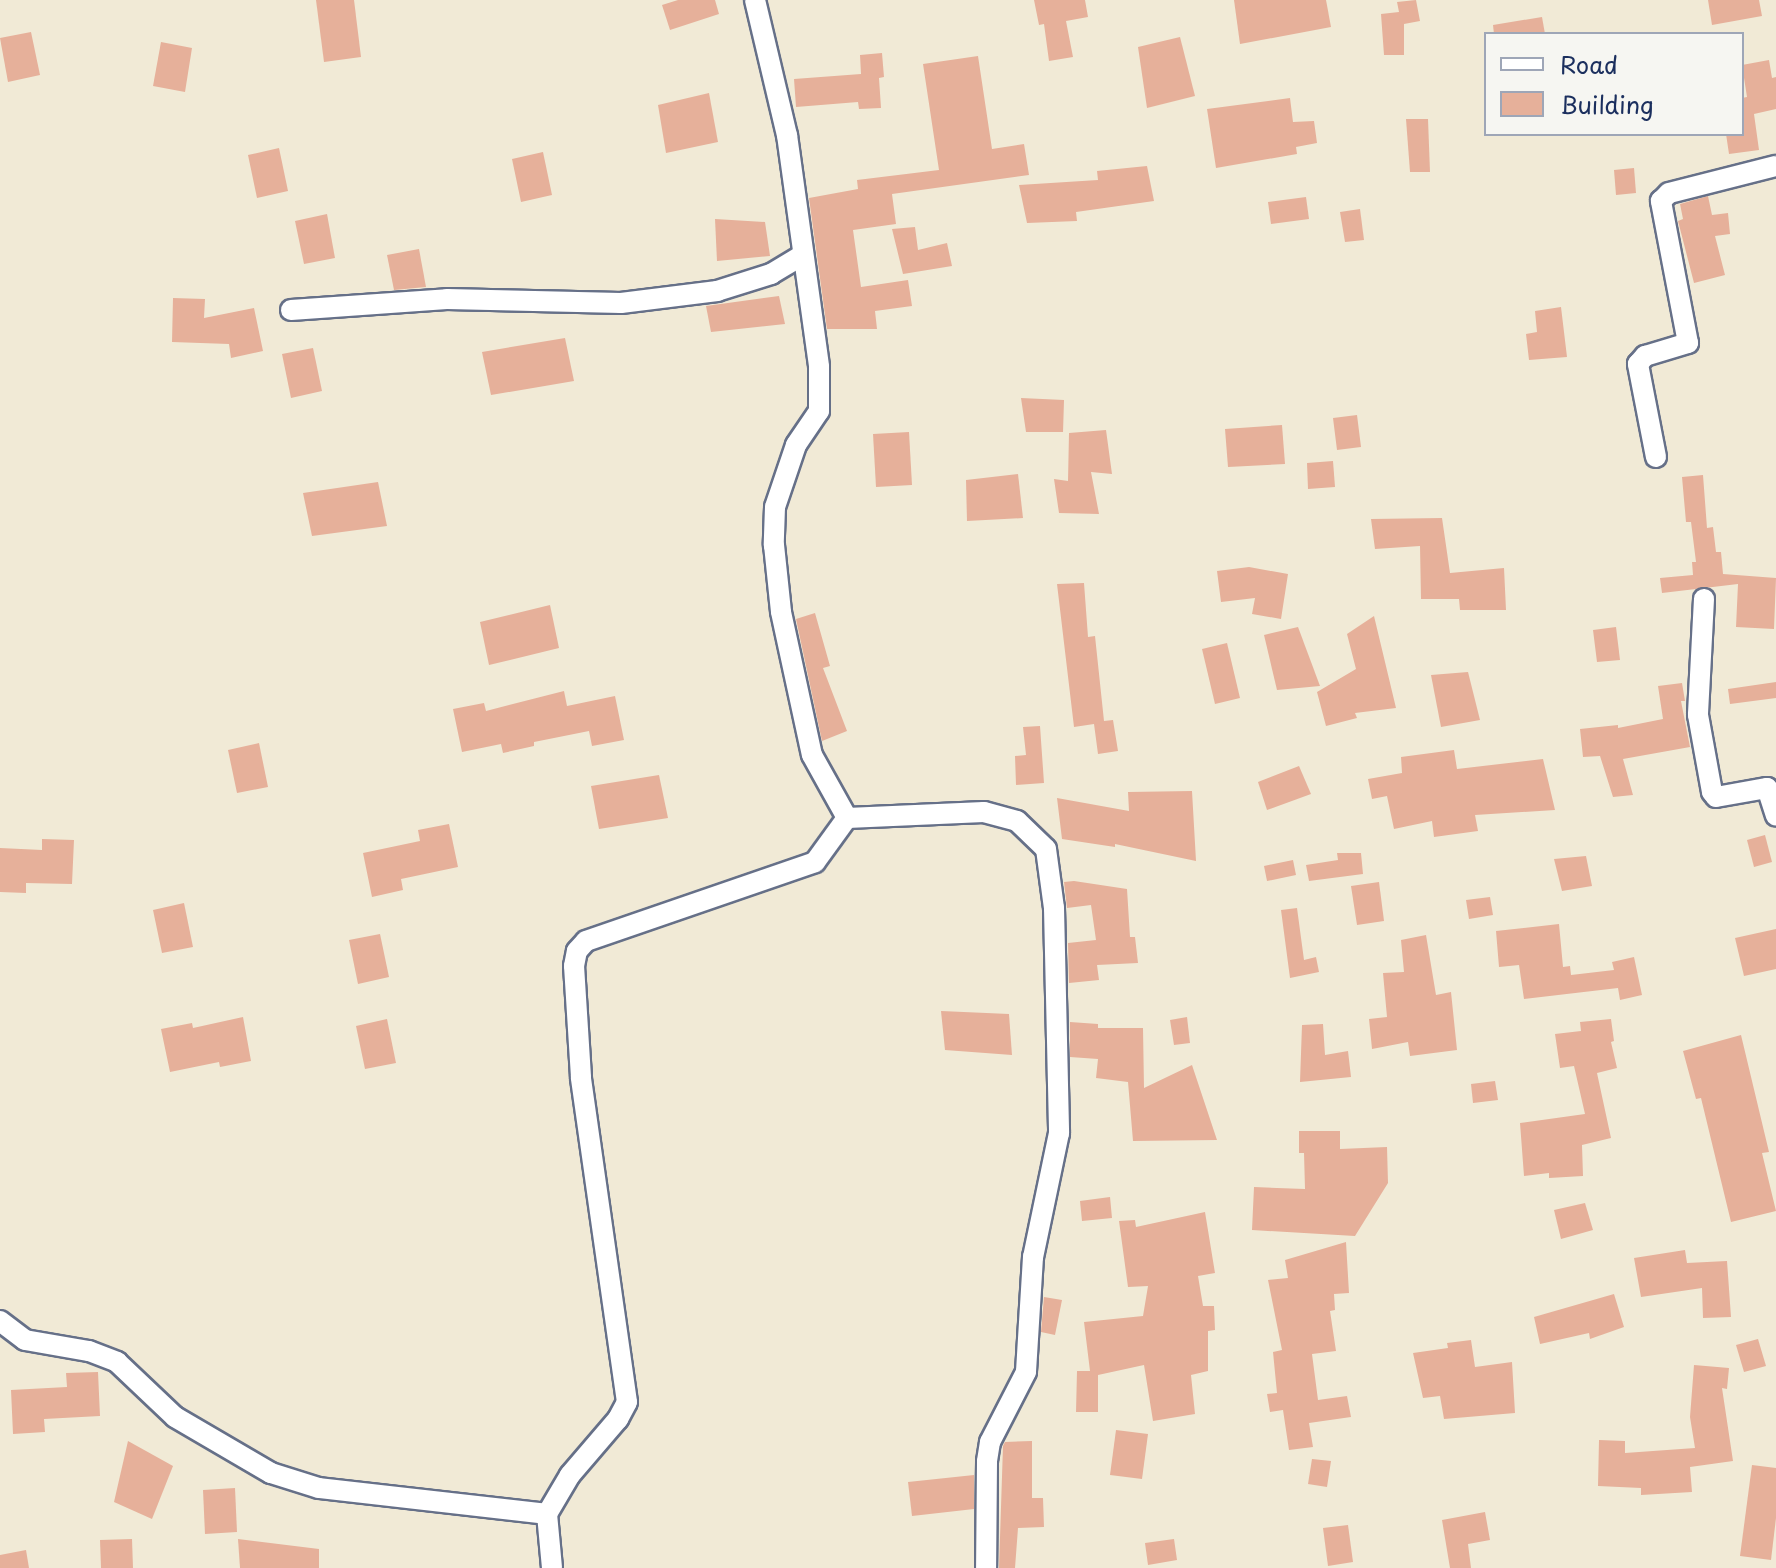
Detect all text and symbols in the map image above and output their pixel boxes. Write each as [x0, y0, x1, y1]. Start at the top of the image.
legend [1484, 32, 1744, 136]
text: Road [1560, 46, 1618, 82]
text: Building [1560, 86, 1654, 122]

